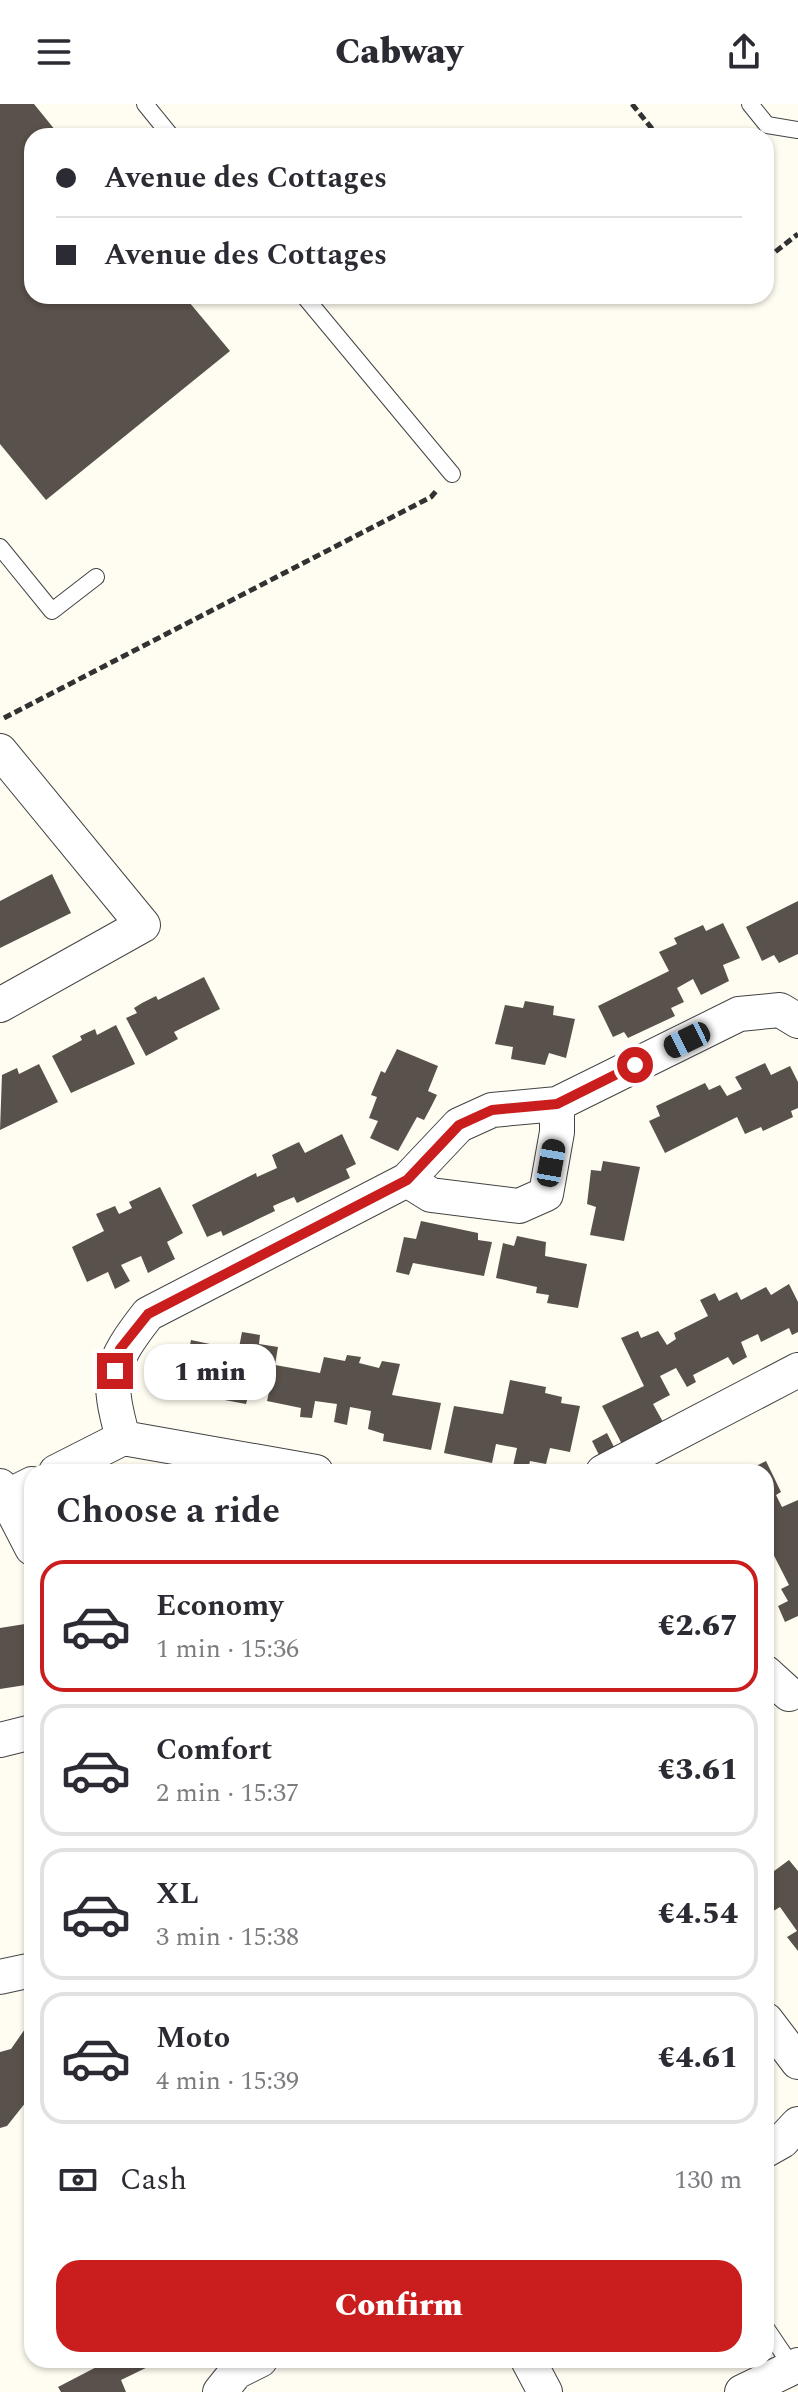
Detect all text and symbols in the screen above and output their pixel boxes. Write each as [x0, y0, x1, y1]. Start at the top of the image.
text: Cabway [335, 25, 463, 80]
icon: menu [32, 30, 76, 74]
icon: share [722, 30, 766, 74]
text: Avenue des Cottages [104, 155, 387, 201]
text: Avenue des Cottages [104, 232, 387, 278]
car [660, 1019, 714, 1061]
route start [617, 1047, 653, 1083]
car [535, 1137, 567, 1189]
callout: 1 min [143, 1343, 275, 1399]
text: 1 min [174, 1352, 246, 1392]
route end [97, 1353, 133, 1389]
text: Choose a ride [56, 1484, 280, 1539]
text: Economy [156, 1583, 283, 1629]
icon: car [60, 1590, 132, 1662]
text: €2.67 [658, 1603, 738, 1649]
text: 1 min · 15:36 [156, 1629, 299, 1669]
text: Comfort [156, 1727, 272, 1773]
icon: car [60, 1734, 132, 1806]
text: €3.61 [658, 1747, 738, 1793]
text: 2 min · 15:37 [156, 1773, 299, 1813]
text: XL [156, 1871, 199, 1917]
icon: car [60, 1878, 132, 1950]
text: €4.54 [658, 1891, 738, 1937]
text: 3 min · 15:38 [156, 1917, 299, 1957]
text: Moto [156, 2015, 230, 2061]
icon: car [60, 2022, 132, 2094]
text: €4.61 [658, 2035, 738, 2081]
text: 4 min · 15:39 [156, 2061, 299, 2101]
text: Cash [120, 2157, 187, 2203]
icon: cash [56, 2158, 100, 2202]
text: 130 m [674, 2160, 742, 2200]
button: Confirm [56, 2260, 742, 2352]

